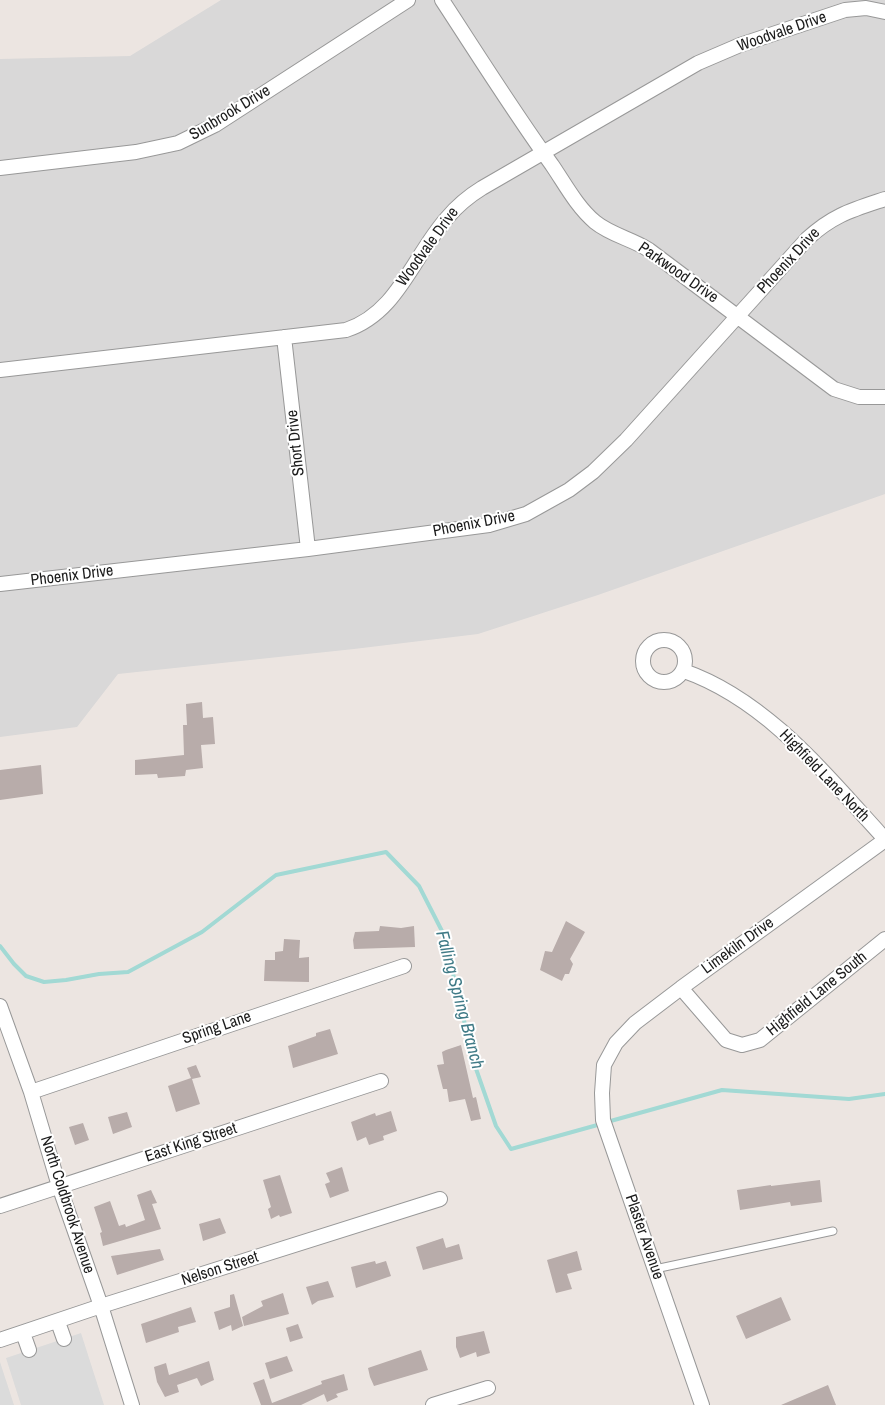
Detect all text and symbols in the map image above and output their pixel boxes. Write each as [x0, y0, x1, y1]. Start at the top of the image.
street label: Woodvale Drive [735, 8, 829, 56]
street label: Sunbrook Drive [186, 81, 274, 145]
street label: Woodvale Drive [393, 204, 463, 290]
street label: Phoenix Drive [754, 224, 824, 298]
street label: Parkwood Drive [634, 238, 722, 308]
street label: Short Drive [283, 409, 309, 477]
street label: Phoenix Drive [431, 507, 517, 541]
street label: Phoenix Drive [30, 561, 114, 591]
street label: Highfield Lane North [775, 726, 873, 826]
street label: Limekiln Drive [698, 913, 778, 979]
water label: Falling Spring Branch [430, 929, 488, 1071]
street label: Highfield Lane South [763, 948, 871, 1040]
street label: Spring Lane [180, 1007, 254, 1049]
street label: East King Street [143, 1119, 239, 1167]
street label: North Coldbrook Avenue [36, 1134, 98, 1276]
street label: Plaster Avenue [620, 1192, 668, 1282]
street label: Nelson Street [179, 1248, 261, 1290]

